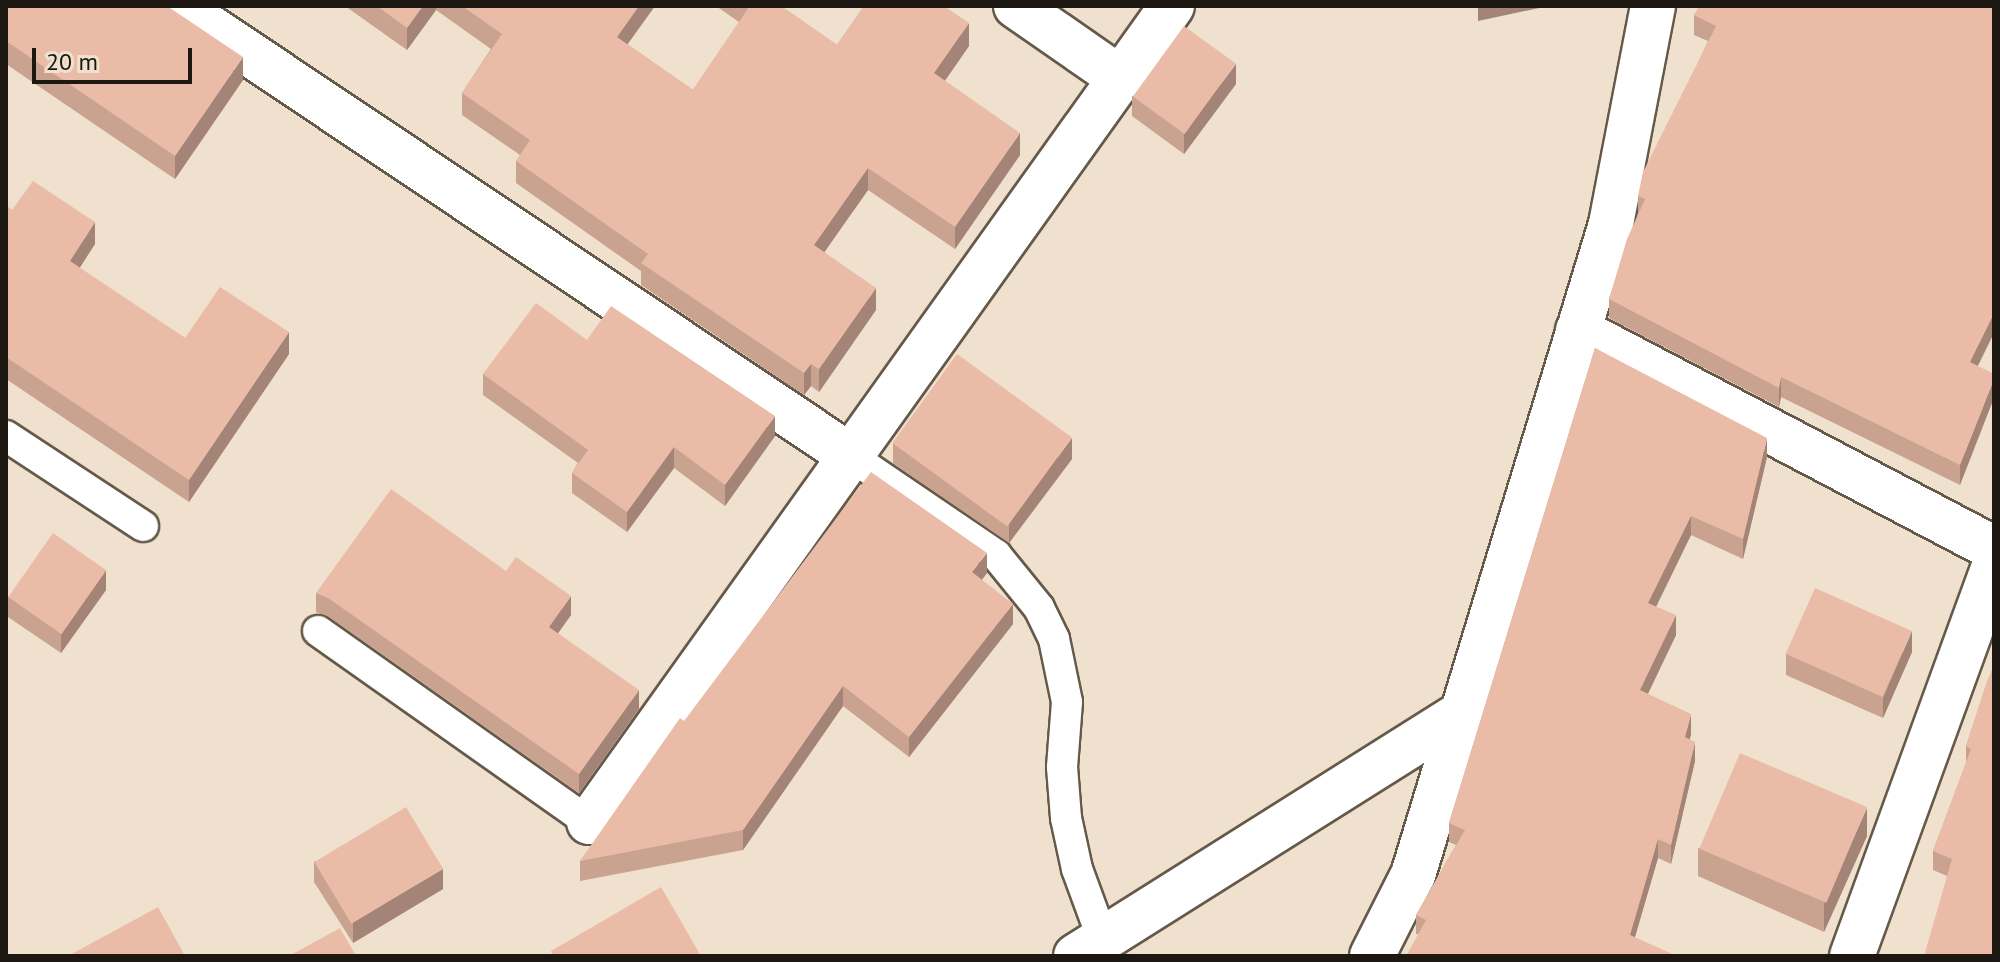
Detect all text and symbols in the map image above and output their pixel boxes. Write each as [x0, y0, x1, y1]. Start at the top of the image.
scale bar [36, 32, 196, 82]
text: 20 m [46, 46, 98, 77]

